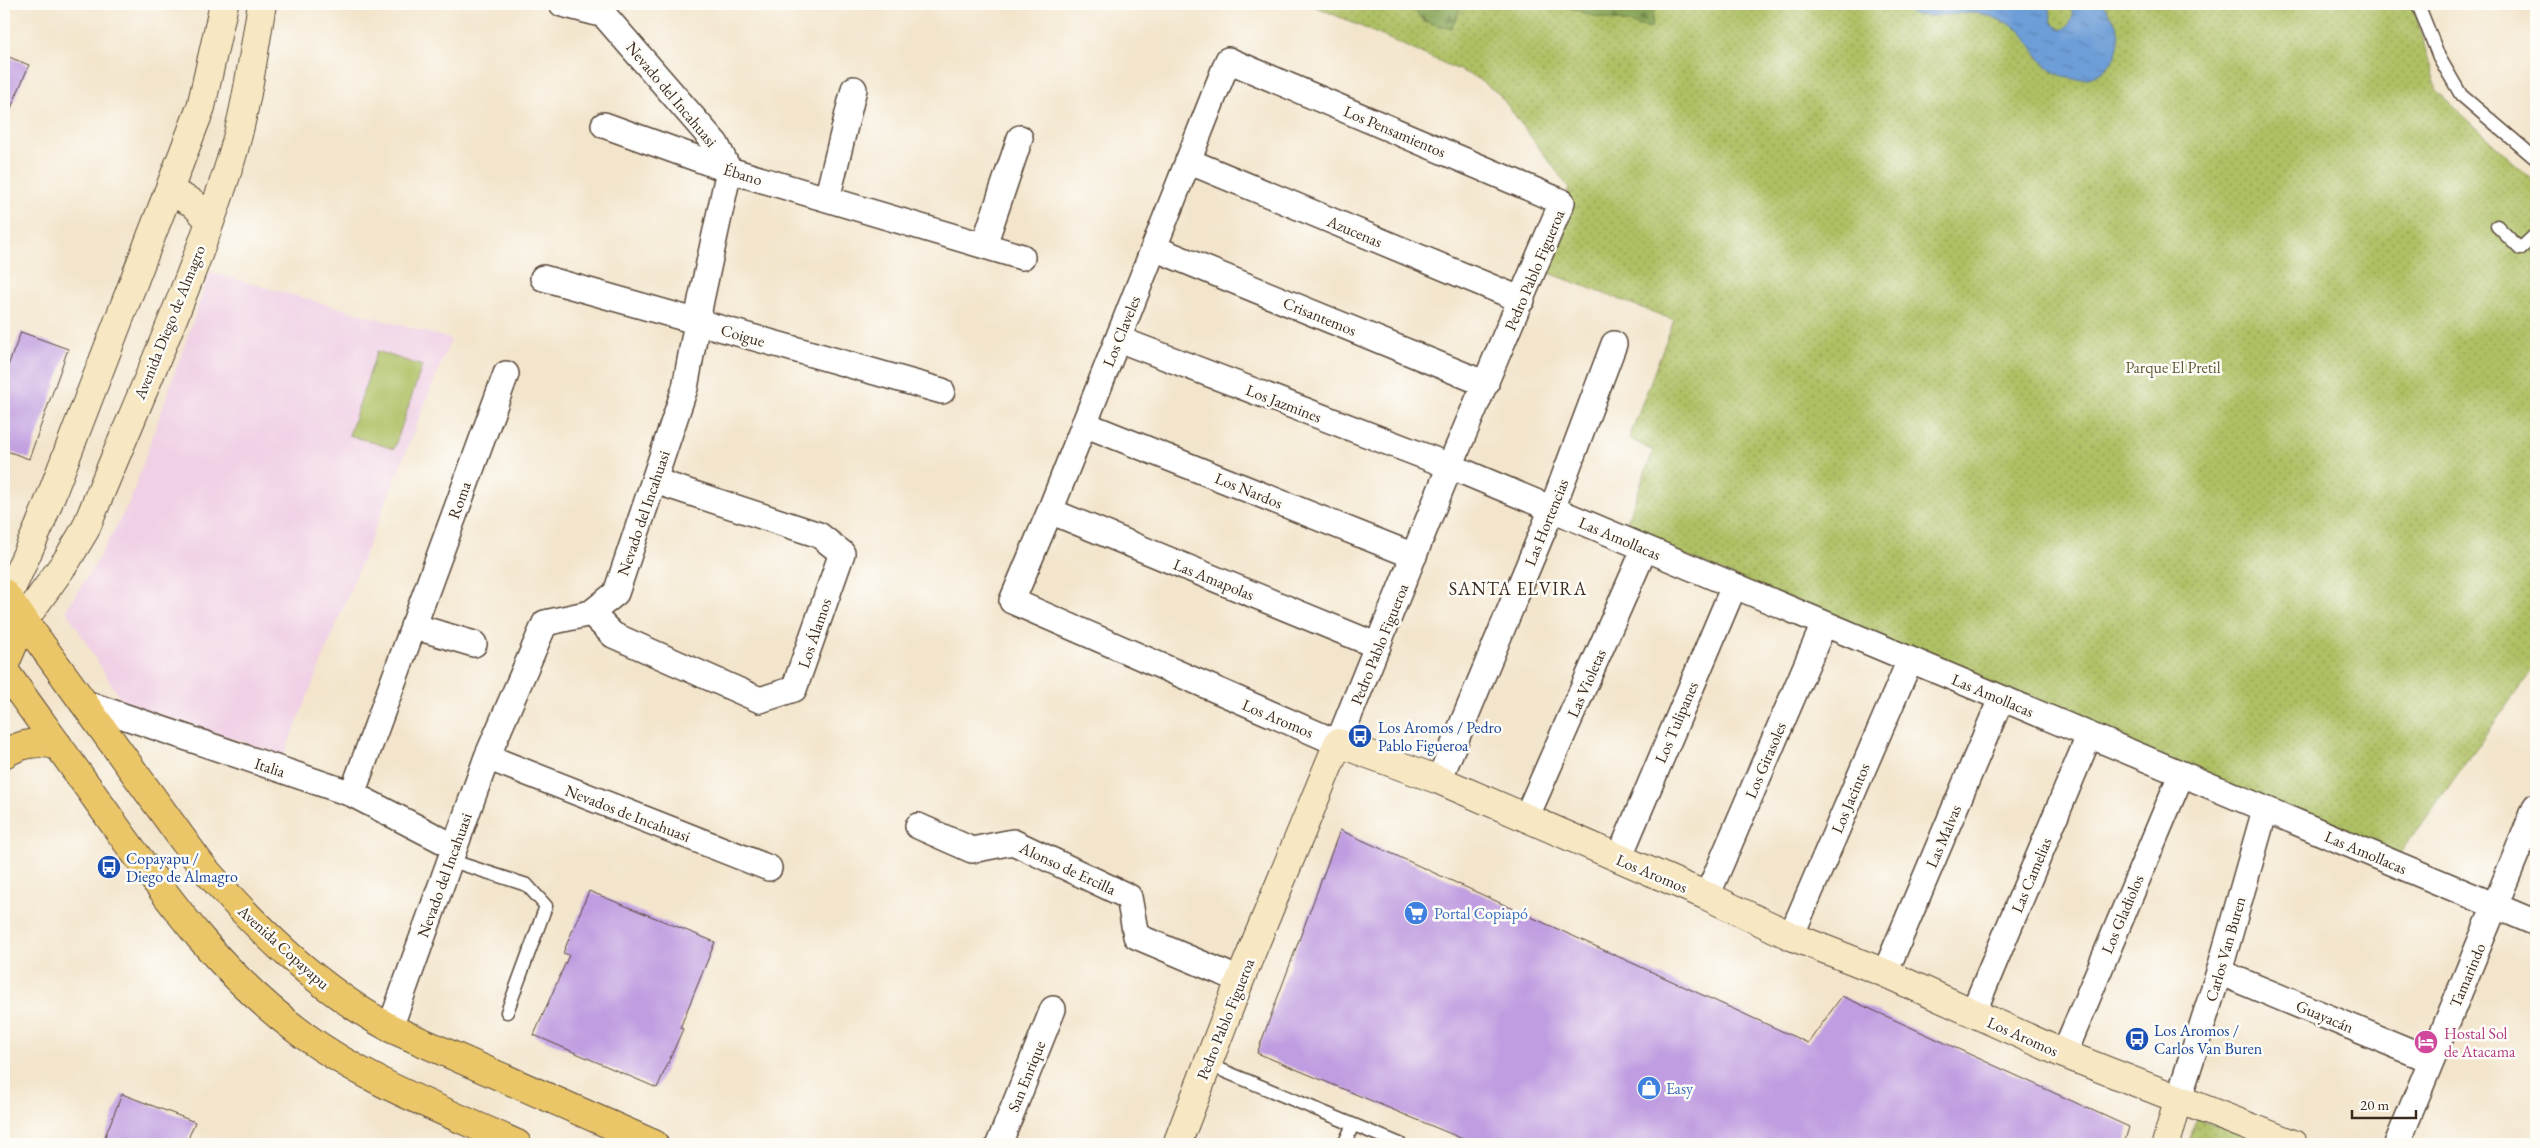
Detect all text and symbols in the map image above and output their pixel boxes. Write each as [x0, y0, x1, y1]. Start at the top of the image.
street label: Nevado del Incahuasi [621, 37, 722, 151]
street label: Los Pensamientos [1340, 100, 1449, 162]
street label: Ébano [721, 159, 765, 190]
street label: Pedro Pablo Figueroa [1500, 206, 1570, 334]
street label: Azucenas [1323, 210, 1385, 252]
street label: Avenida Diego de Almagro [129, 242, 210, 403]
street label: Los Claveles [1098, 292, 1145, 370]
street label: Crisantemos [1280, 292, 1360, 341]
street label: Coigue [718, 319, 767, 352]
park label: Parque El Pretil [2125, 357, 2221, 378]
street label: Los Jazmines [1243, 379, 1325, 427]
street label: Nevado del Incahuasi [612, 448, 675, 579]
street label: Los Nardos [1212, 467, 1286, 514]
street label: Las Hortencias [1519, 476, 1573, 569]
street label: Roma [443, 478, 476, 522]
street label: Las Amollacas [1576, 512, 1664, 565]
street label: Las Amapolas [1170, 554, 1257, 605]
district label: SANTA ELVIRA [1449, 577, 1587, 600]
street label: Pedro Pablo Figueroa [1346, 580, 1414, 708]
street label: Los Álamos [793, 595, 836, 671]
street label: Las Violetas [1562, 646, 1611, 721]
street label: Las Amollacas [1949, 669, 2037, 722]
street label: Los Tulipanes [1650, 678, 1703, 766]
street label: Los Aromos [1239, 694, 1317, 743]
place label: Los Aromos / Pedro Pablo Figueroa [1378, 717, 1502, 756]
street label: Los Girasoles [1740, 719, 1791, 802]
bus stop icon: Los Aromos / Pedro Pablo Figueroa [1347, 723, 1373, 749]
street label: Italia [252, 753, 288, 782]
street label: Los Jacintos [1826, 760, 1875, 837]
street label: Nevados de Incahuasi [562, 780, 694, 847]
street label: Las Malvas [1921, 801, 1966, 871]
street label: Nevado del Incahuasi [412, 810, 477, 940]
street label: Las Amollacas [2322, 826, 2410, 879]
street label: Las Camelias [2006, 834, 2057, 916]
street label: Alonso de Ercilla [1015, 837, 1120, 900]
place label: Copayapu / Diego de Almagro [126, 848, 238, 887]
street label: Los Aromos [1613, 849, 1691, 898]
bus stop icon: Copayapu / Diego de Almagro [96, 854, 122, 880]
street label: Los Gladiolos [2096, 871, 2149, 957]
street label: Carlos Van Buren [2200, 894, 2251, 1004]
street label: Avenida Copayapu [233, 900, 334, 994]
supermarket icon: Portal Copiapó [1403, 900, 1429, 926]
place label: Portal Copiapó [1434, 903, 1528, 924]
street label: Tamarindo [2445, 940, 2490, 1011]
street label: Pedro Pablo Figueroa [1192, 955, 1260, 1083]
street label: Guayacán [2293, 995, 2357, 1038]
street label: Los Aromos [1984, 1012, 2062, 1061]
place label: Los Aromos / Carlos Van Buren [2154, 1020, 2263, 1059]
place label: Hostal Sol de Atacama [2444, 1023, 2516, 1062]
bus stop icon: Los Aromos / Carlos Van Buren [2124, 1026, 2150, 1052]
hotel icon: Hostal Sol de Atacama [2413, 1029, 2439, 1055]
street label: San Enrique [1003, 1037, 1050, 1115]
shop icon: Easy [1636, 1075, 1662, 1101]
place label: Easy [1666, 1078, 1694, 1099]
scale bar [2352, 1088, 2416, 1120]
text: 20 m [2360, 1095, 2389, 1114]

